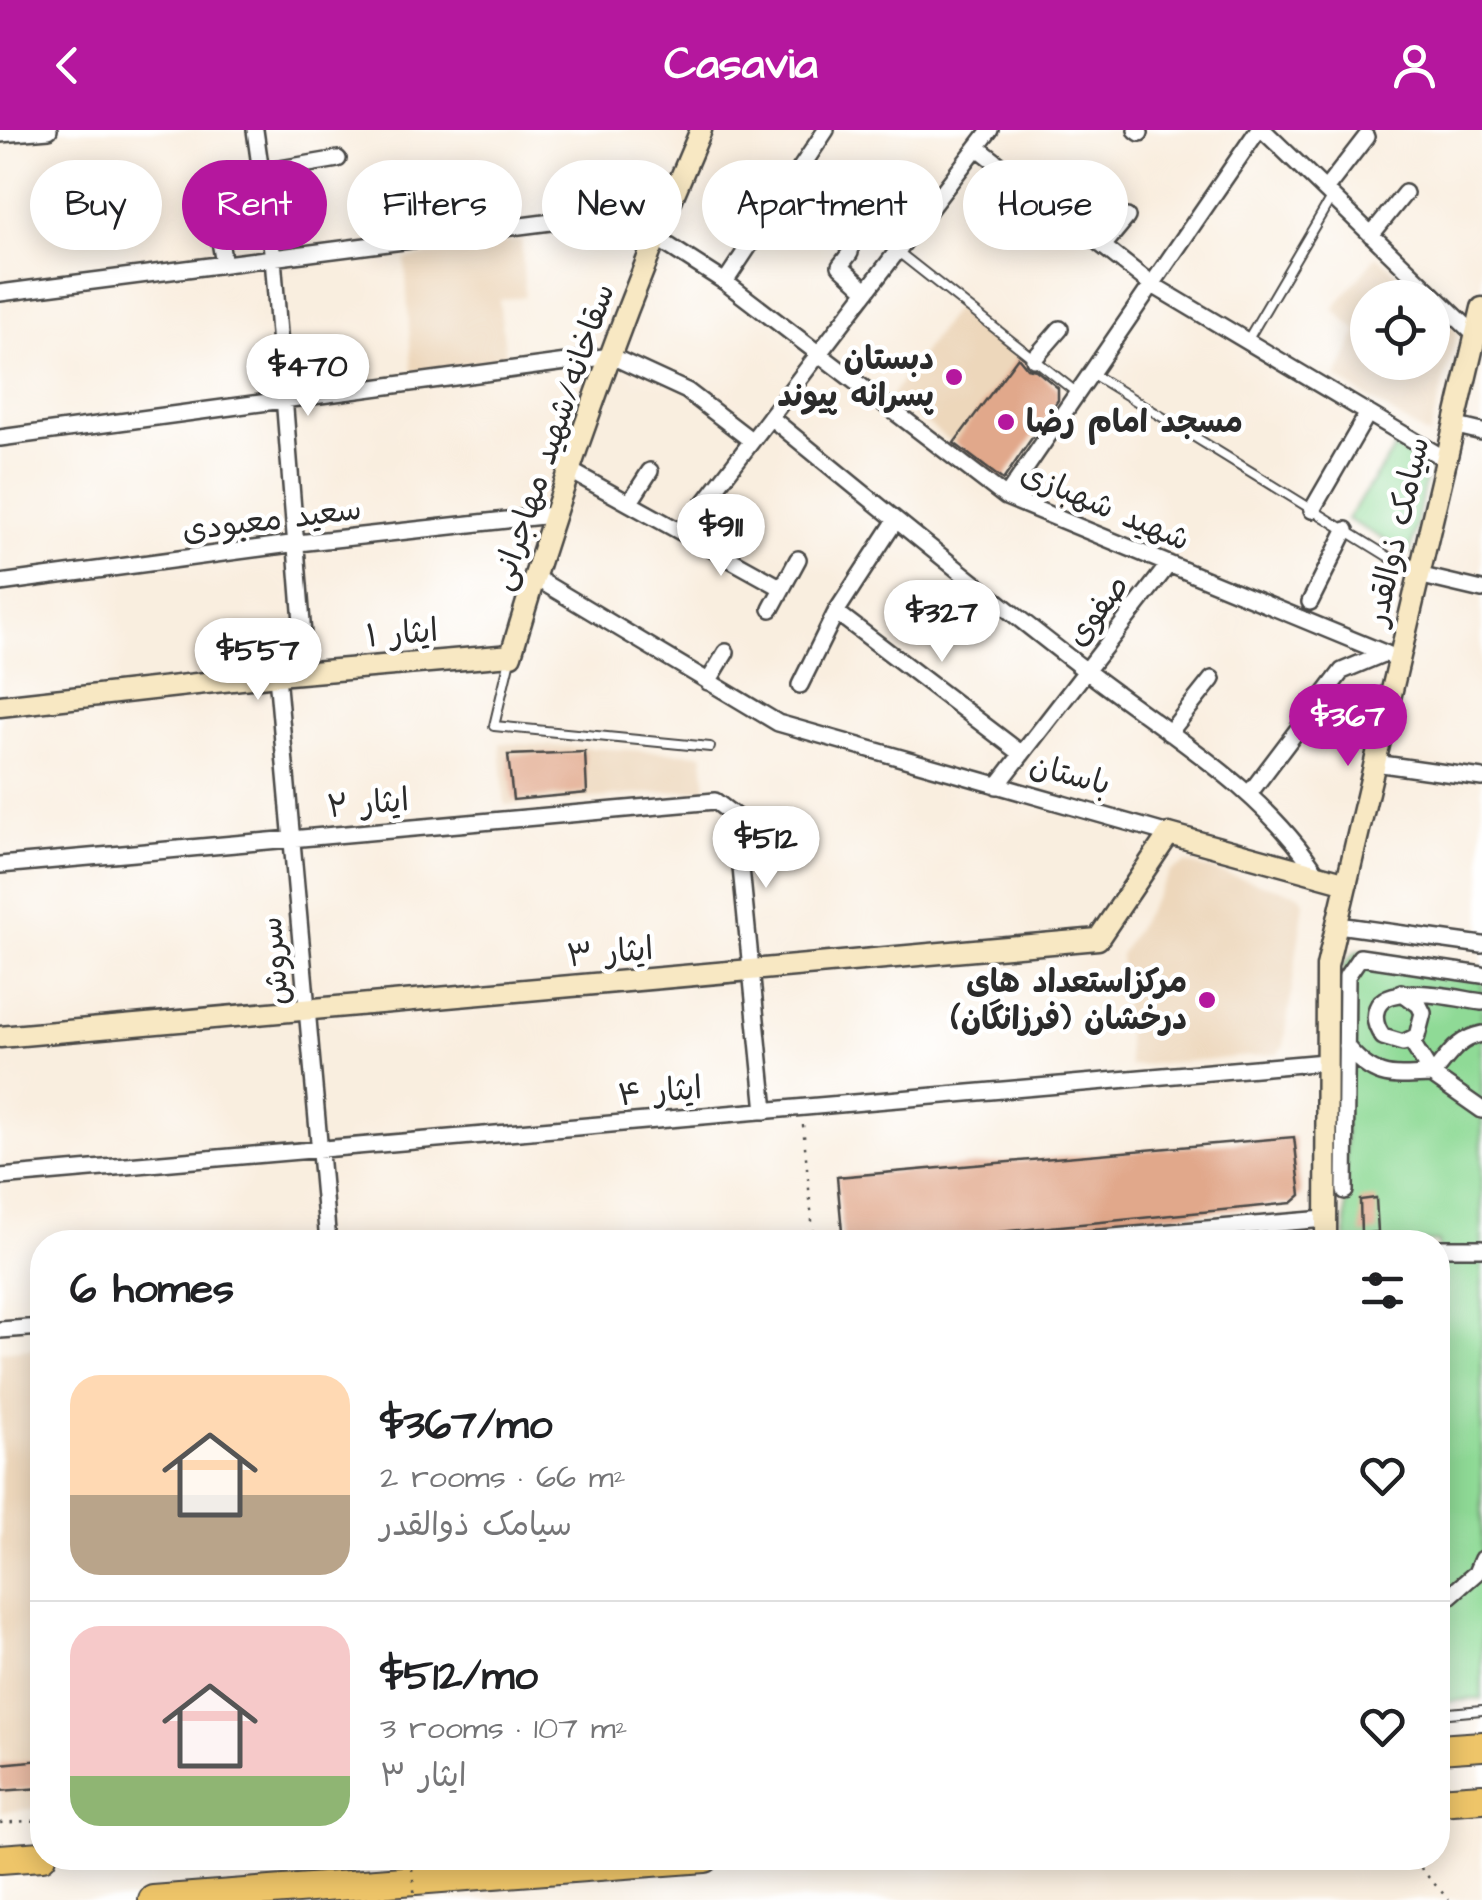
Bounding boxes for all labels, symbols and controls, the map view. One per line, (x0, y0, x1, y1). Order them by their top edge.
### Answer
text: Casavia (664, 34, 818, 96)
icon: back (40, 38, 95, 93)
icon: person (1387, 38, 1442, 93)
chip: Buy (30, 160, 162, 250)
chip: Rent (182, 160, 327, 250)
chip: Filters (347, 160, 522, 250)
chip: New (542, 160, 682, 250)
chip: Apartment (702, 160, 943, 250)
chip: House (963, 160, 1128, 250)
street label: سقاخانه/شهید مهاجرانی (479, 278, 627, 596)
map controls (1350, 280, 1450, 380)
button: locate (1350, 280, 1450, 380)
pin: $470 (249, 334, 367, 419)
place label: دبستان پسرانه پیوند (777, 337, 935, 419)
text: $470 (268, 344, 348, 389)
marker: دبستان پسرانه پیوند (943, 366, 965, 388)
place label: مسجد امام رضا (1026, 400, 1243, 445)
marker: مسجد امام رضا (995, 411, 1017, 433)
street label: سیامک ذوالقدر (1354, 432, 1442, 633)
street label: شهید شهبازی (1013, 451, 1197, 563)
street label: سعید معبودی (180, 487, 364, 553)
pin: $911 (662, 494, 780, 579)
text: $911 (699, 504, 743, 549)
street label: صفوی (1056, 566, 1140, 656)
pin: $327 (883, 580, 1001, 665)
text: $327 (906, 590, 978, 635)
street label: ایثار ۱ (364, 608, 440, 660)
pin: $557 (199, 618, 317, 703)
text: $557 (217, 628, 299, 673)
pin: $367 (1289, 684, 1407, 769)
text: $367 (1311, 694, 1385, 739)
street label: باستان (1025, 743, 1115, 807)
street label: ایثار ۲ (325, 778, 411, 830)
pin: $512 (707, 806, 825, 891)
text: $512 (735, 816, 797, 861)
street label: سروش (249, 915, 301, 1007)
street label: ایثار ۳ (565, 927, 655, 979)
place label: مرکزاستعداد های درخشان (فرزانگان) (950, 960, 1187, 1042)
marker: مرکزاستعداد های درخشان (فرزانگان) (1196, 989, 1218, 1011)
street label: ایثار ۴ (616, 1066, 704, 1118)
text: 6 homes (70, 1261, 234, 1319)
icon: filters (1355, 1263, 1410, 1318)
text: $367/mo (380, 1397, 552, 1455)
icon: home (150, 1415, 270, 1535)
icon: heart (1355, 1448, 1410, 1503)
text: 2 rooms · 66 m² (380, 1455, 626, 1500)
text: سیامک ذوالقدر (380, 1503, 572, 1548)
text: $512/mo (380, 1648, 538, 1706)
icon: home (150, 1666, 270, 1786)
icon: heart (1355, 1699, 1410, 1754)
text: 3 rooms · 107 m² (380, 1706, 628, 1751)
text: ایثار ۳ (380, 1754, 467, 1799)

